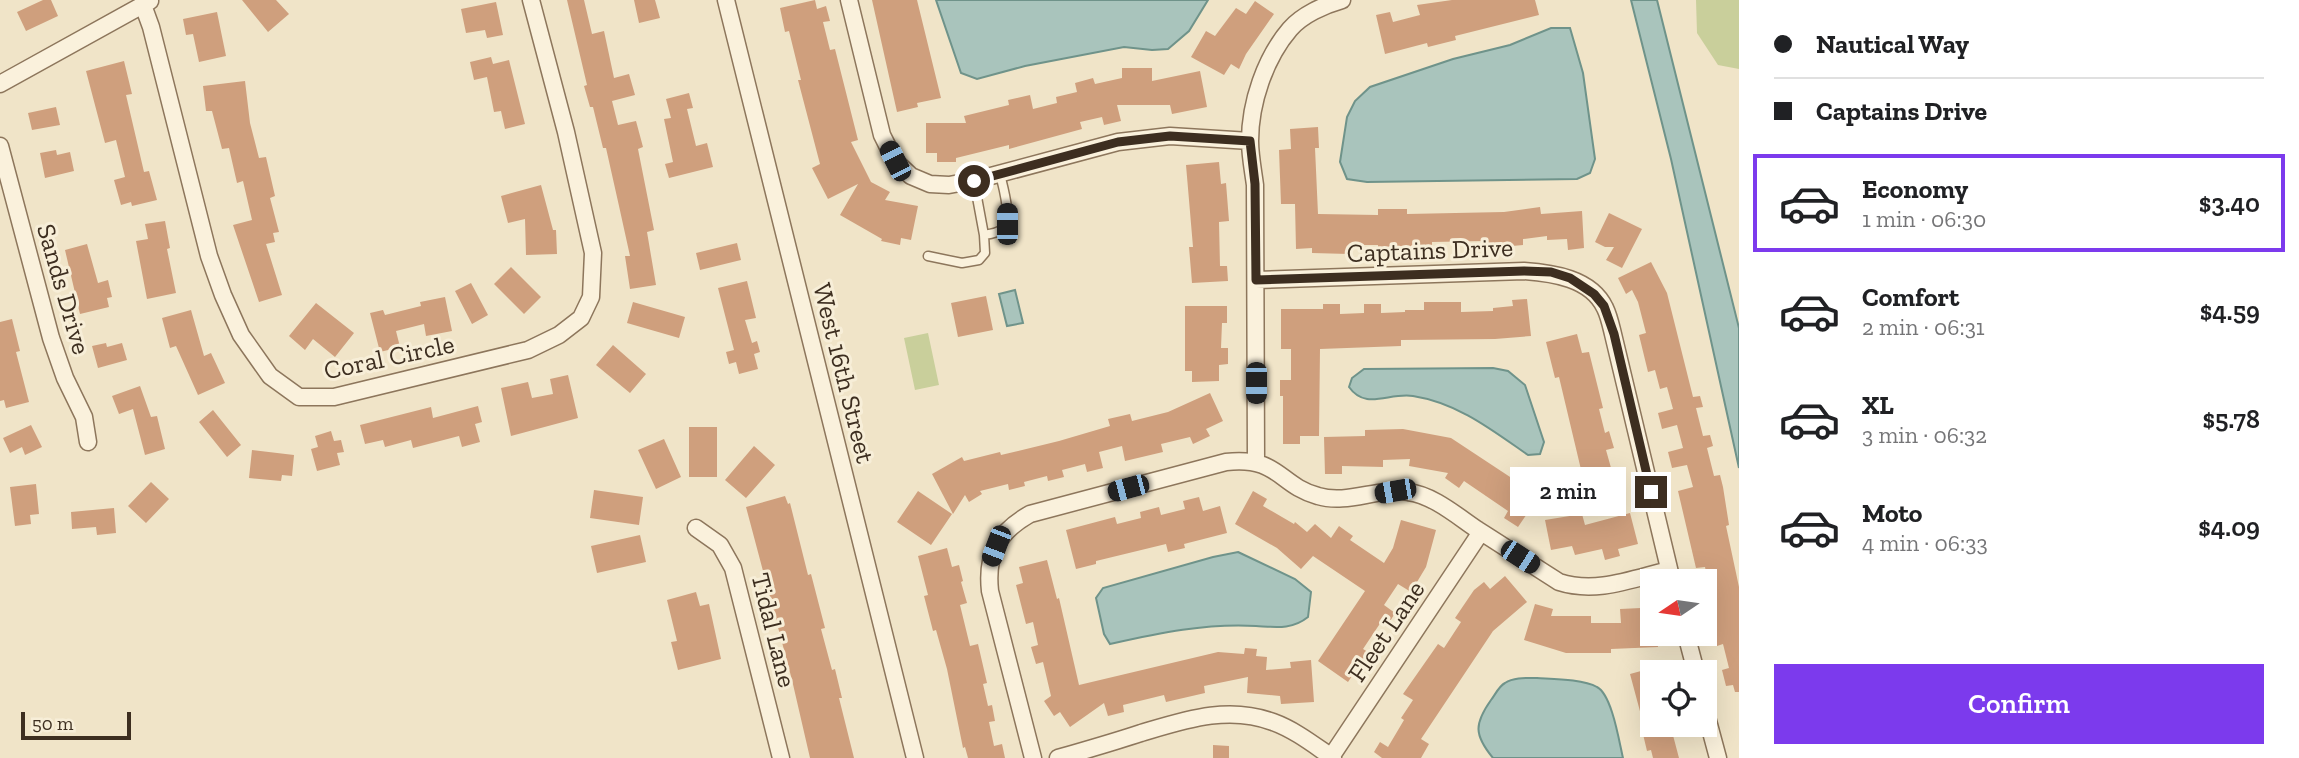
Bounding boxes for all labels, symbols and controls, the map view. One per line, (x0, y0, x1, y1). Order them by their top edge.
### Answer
text: Nautical Way (1816, 28, 1969, 60)
text: Captains Drive (1816, 95, 1987, 127)
car (877, 138, 914, 184)
route start (958, 165, 990, 197)
icon: car (1778, 172, 1841, 235)
text: Economy (1862, 173, 1968, 205)
text: $3.40 (2199, 187, 2260, 219)
car (997, 203, 1018, 245)
text: 1 min · 06:30 (1862, 205, 1986, 233)
street label: Sands Drive (30, 220, 98, 358)
street label: Captains Drive (1346, 231, 1514, 269)
street label: West 16th Street (806, 280, 882, 467)
icon: car (1778, 280, 1841, 343)
text: Comfort (1862, 281, 1959, 313)
text: $4.59 (2200, 295, 2260, 327)
text: 2 min · 06:31 (1862, 313, 1985, 341)
street label: Coral Circle (321, 328, 457, 386)
car (1246, 362, 1267, 404)
icon: car (1778, 388, 1841, 451)
text: XL (1862, 389, 1894, 421)
text: $5.78 (2202, 403, 2260, 435)
text: 3 min · 06:32 (1862, 421, 1987, 449)
callout: 2 min (1511, 468, 1626, 516)
car (1105, 472, 1152, 504)
route end (1635, 476, 1667, 508)
car (1373, 477, 1418, 505)
text: 2 min (1539, 477, 1597, 505)
icon: car (1778, 496, 1841, 559)
text: Moto (1862, 497, 1922, 529)
text: $4.09 (2198, 511, 2260, 543)
car (979, 523, 1014, 569)
text: 4 min · 06:33 (1862, 529, 1988, 557)
car (1497, 537, 1544, 577)
street label: Tidal Lane (744, 569, 804, 691)
north arrow (1640, 569, 1717, 646)
map controls (1640, 569, 1717, 737)
street label: Fleet Lane (1341, 574, 1431, 688)
button: locate (1640, 660, 1717, 737)
button: Confirm (1774, 664, 2264, 744)
scale bar (21, 709, 131, 741)
text: 50 m (32, 712, 73, 735)

